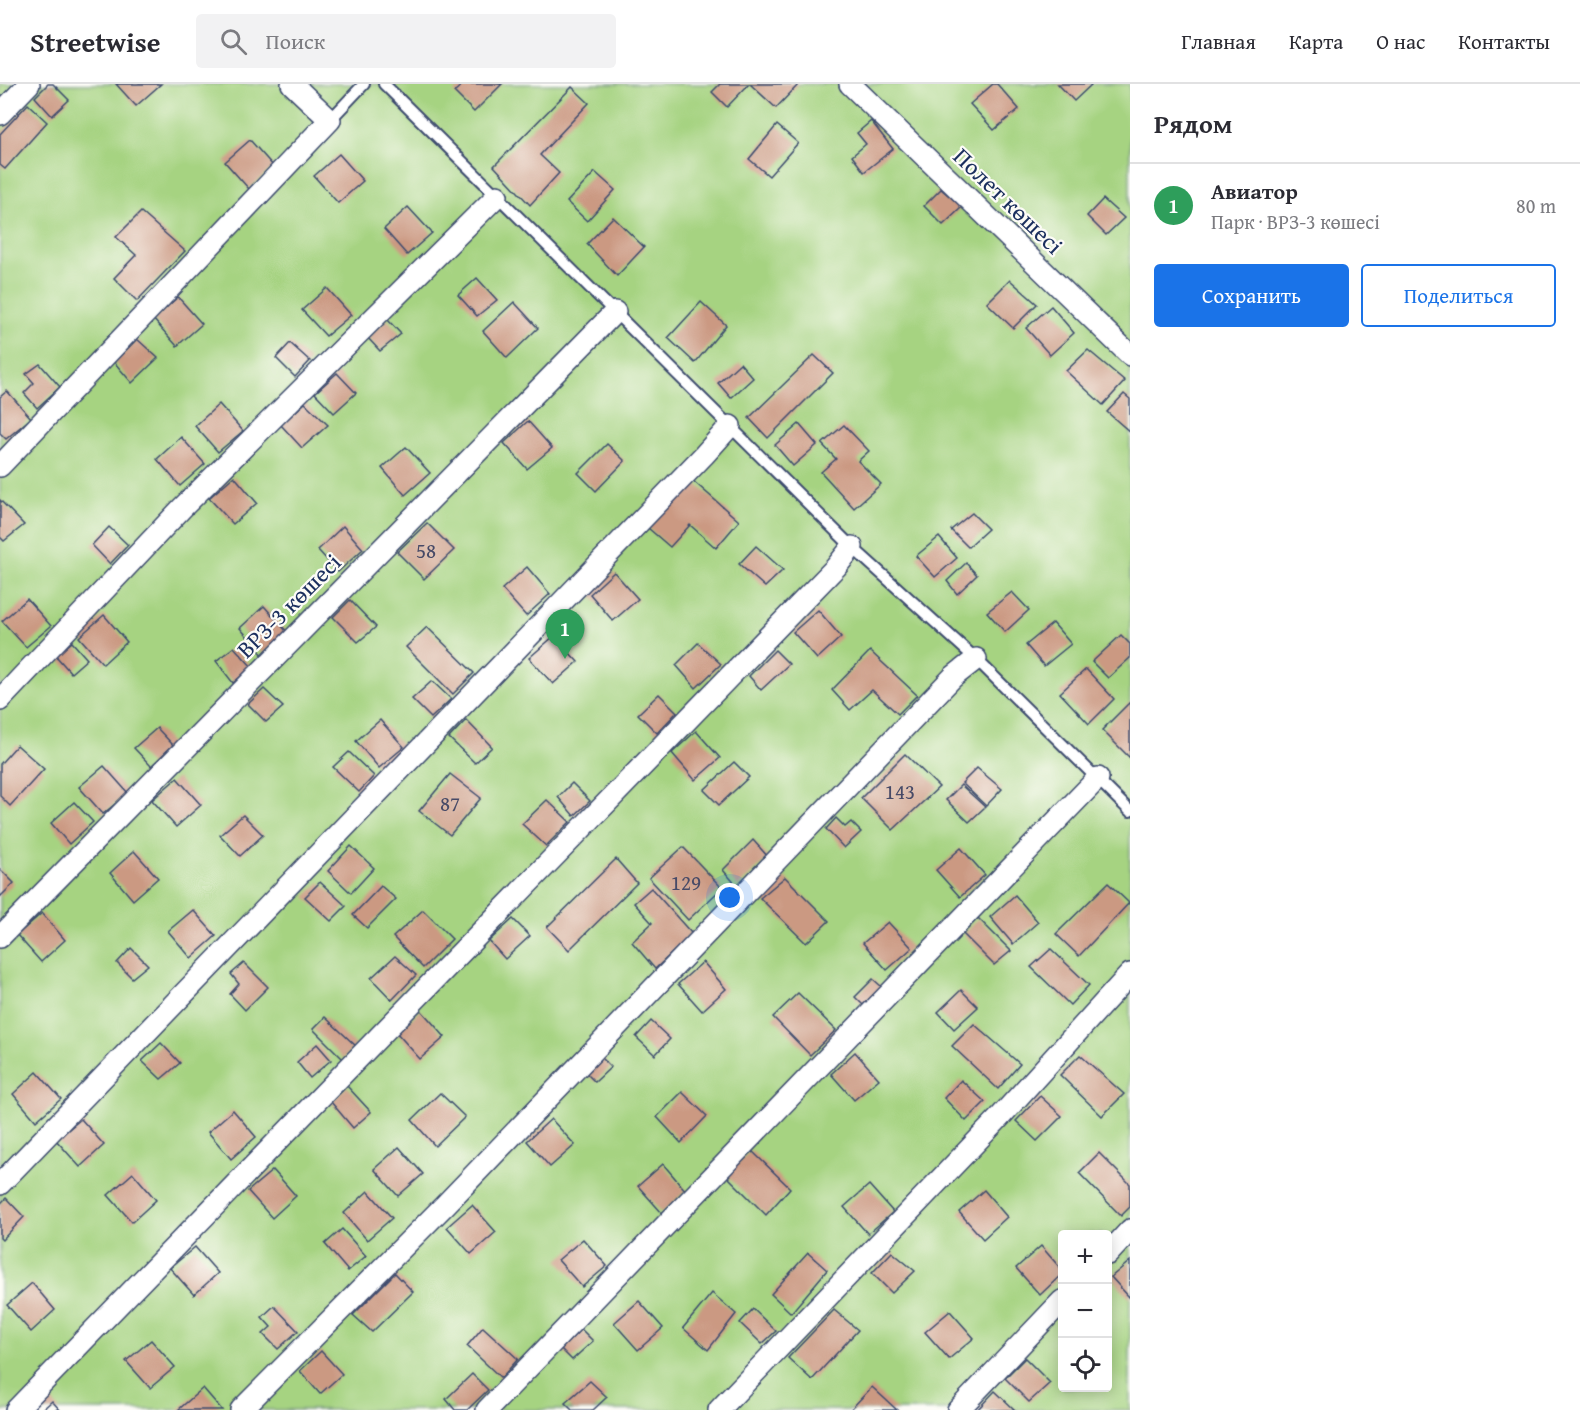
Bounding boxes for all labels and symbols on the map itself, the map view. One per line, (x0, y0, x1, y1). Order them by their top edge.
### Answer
street label: Полет көшесі (946, 139, 1071, 262)
house number: 58 (416, 535, 436, 566)
street label: ВРЗ-3 көшесі (228, 545, 349, 666)
pin: 1 (546, 610, 584, 659)
house number: 143 (885, 776, 915, 807)
house number: 87 (440, 788, 460, 819)
house number: 129 (671, 867, 701, 898)
your location (715, 883, 744, 912)

